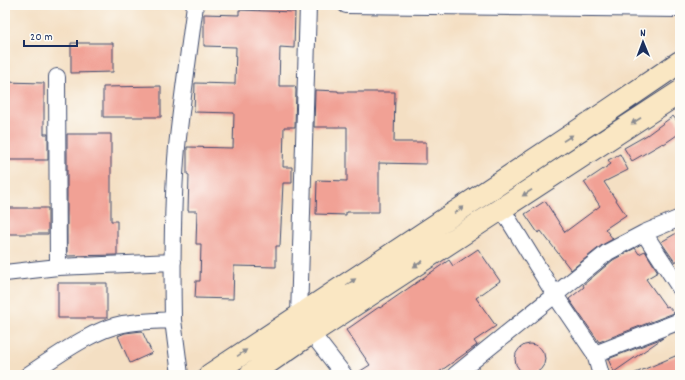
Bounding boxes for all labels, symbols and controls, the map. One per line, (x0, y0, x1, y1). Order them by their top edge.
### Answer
scale bar (24, 22, 77, 48)
north arrow (623, 22, 663, 62)
text: N (640, 26, 646, 42)
text: 20 m (30, 29, 53, 46)
one-way arrow (630, 118, 642, 125)
one-way arrow (563, 134, 573, 142)
one-way arrow (521, 189, 533, 196)
one-way arrow (454, 206, 465, 214)
one-way arrow (412, 260, 424, 267)
one-way arrow (346, 278, 356, 286)
one-way arrow (237, 349, 248, 357)

